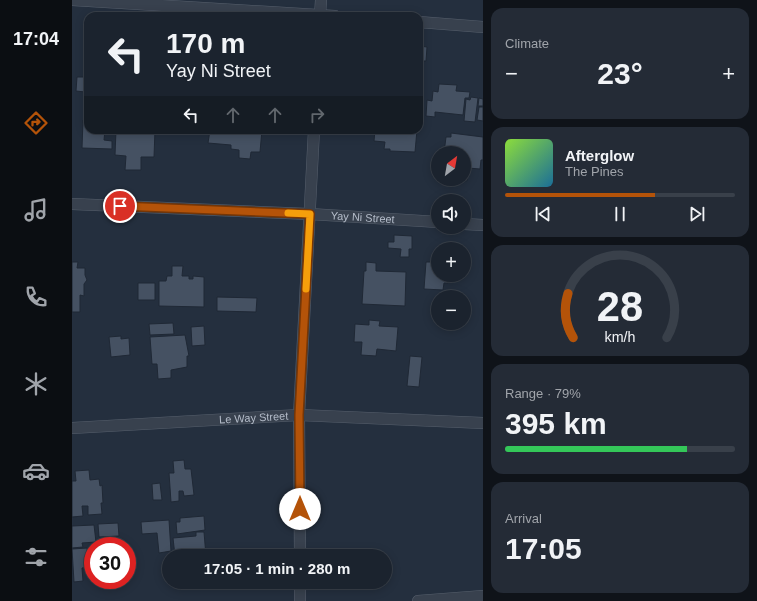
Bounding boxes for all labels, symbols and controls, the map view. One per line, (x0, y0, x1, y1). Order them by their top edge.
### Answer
icon: left (100, 28, 152, 80)
text: 170 m (166, 28, 245, 59)
text: 17:04 (13, 29, 59, 49)
text: Climate (505, 36, 549, 51)
text: 23° (597, 57, 643, 90)
text: Yay Ni Street (166, 61, 271, 81)
text: − (505, 61, 518, 86)
text: + (722, 61, 735, 86)
icon: left (180, 104, 202, 126)
icon: ahead (222, 104, 244, 126)
icon: ahead (264, 104, 286, 126)
icon: right (306, 104, 328, 126)
icon: directions (22, 109, 50, 137)
north arrow (431, 146, 471, 186)
map controls (431, 146, 471, 330)
text: Afterglow (565, 147, 634, 164)
text: The Pines (565, 164, 624, 179)
pin (103, 189, 137, 223)
button: sound (431, 194, 471, 234)
icon: arrive (109, 195, 131, 217)
icon: music (22, 196, 50, 224)
icon: previous (532, 203, 554, 225)
icon: pause (609, 203, 631, 225)
icon: next (686, 203, 708, 225)
street label: Yay Ni Street (330, 209, 395, 225)
button: + (431, 242, 471, 282)
icon: phone (22, 283, 50, 311)
text: 28 (597, 283, 643, 330)
button: − (431, 290, 471, 330)
text: km/h (605, 329, 636, 345)
icon: climate (22, 370, 50, 398)
text: Range · 79% (505, 386, 581, 401)
text: 395 km (505, 407, 607, 440)
street label: Le Way Street (219, 410, 289, 426)
icon: car (22, 457, 50, 485)
position arrow (279, 488, 321, 530)
text: Arrival (505, 511, 542, 526)
text: 17:05 (505, 532, 582, 565)
speed limit sign: 30 (84, 537, 136, 589)
icon: filters (22, 543, 50, 571)
text: 17:05 · 1 min · 280 m (204, 560, 350, 577)

